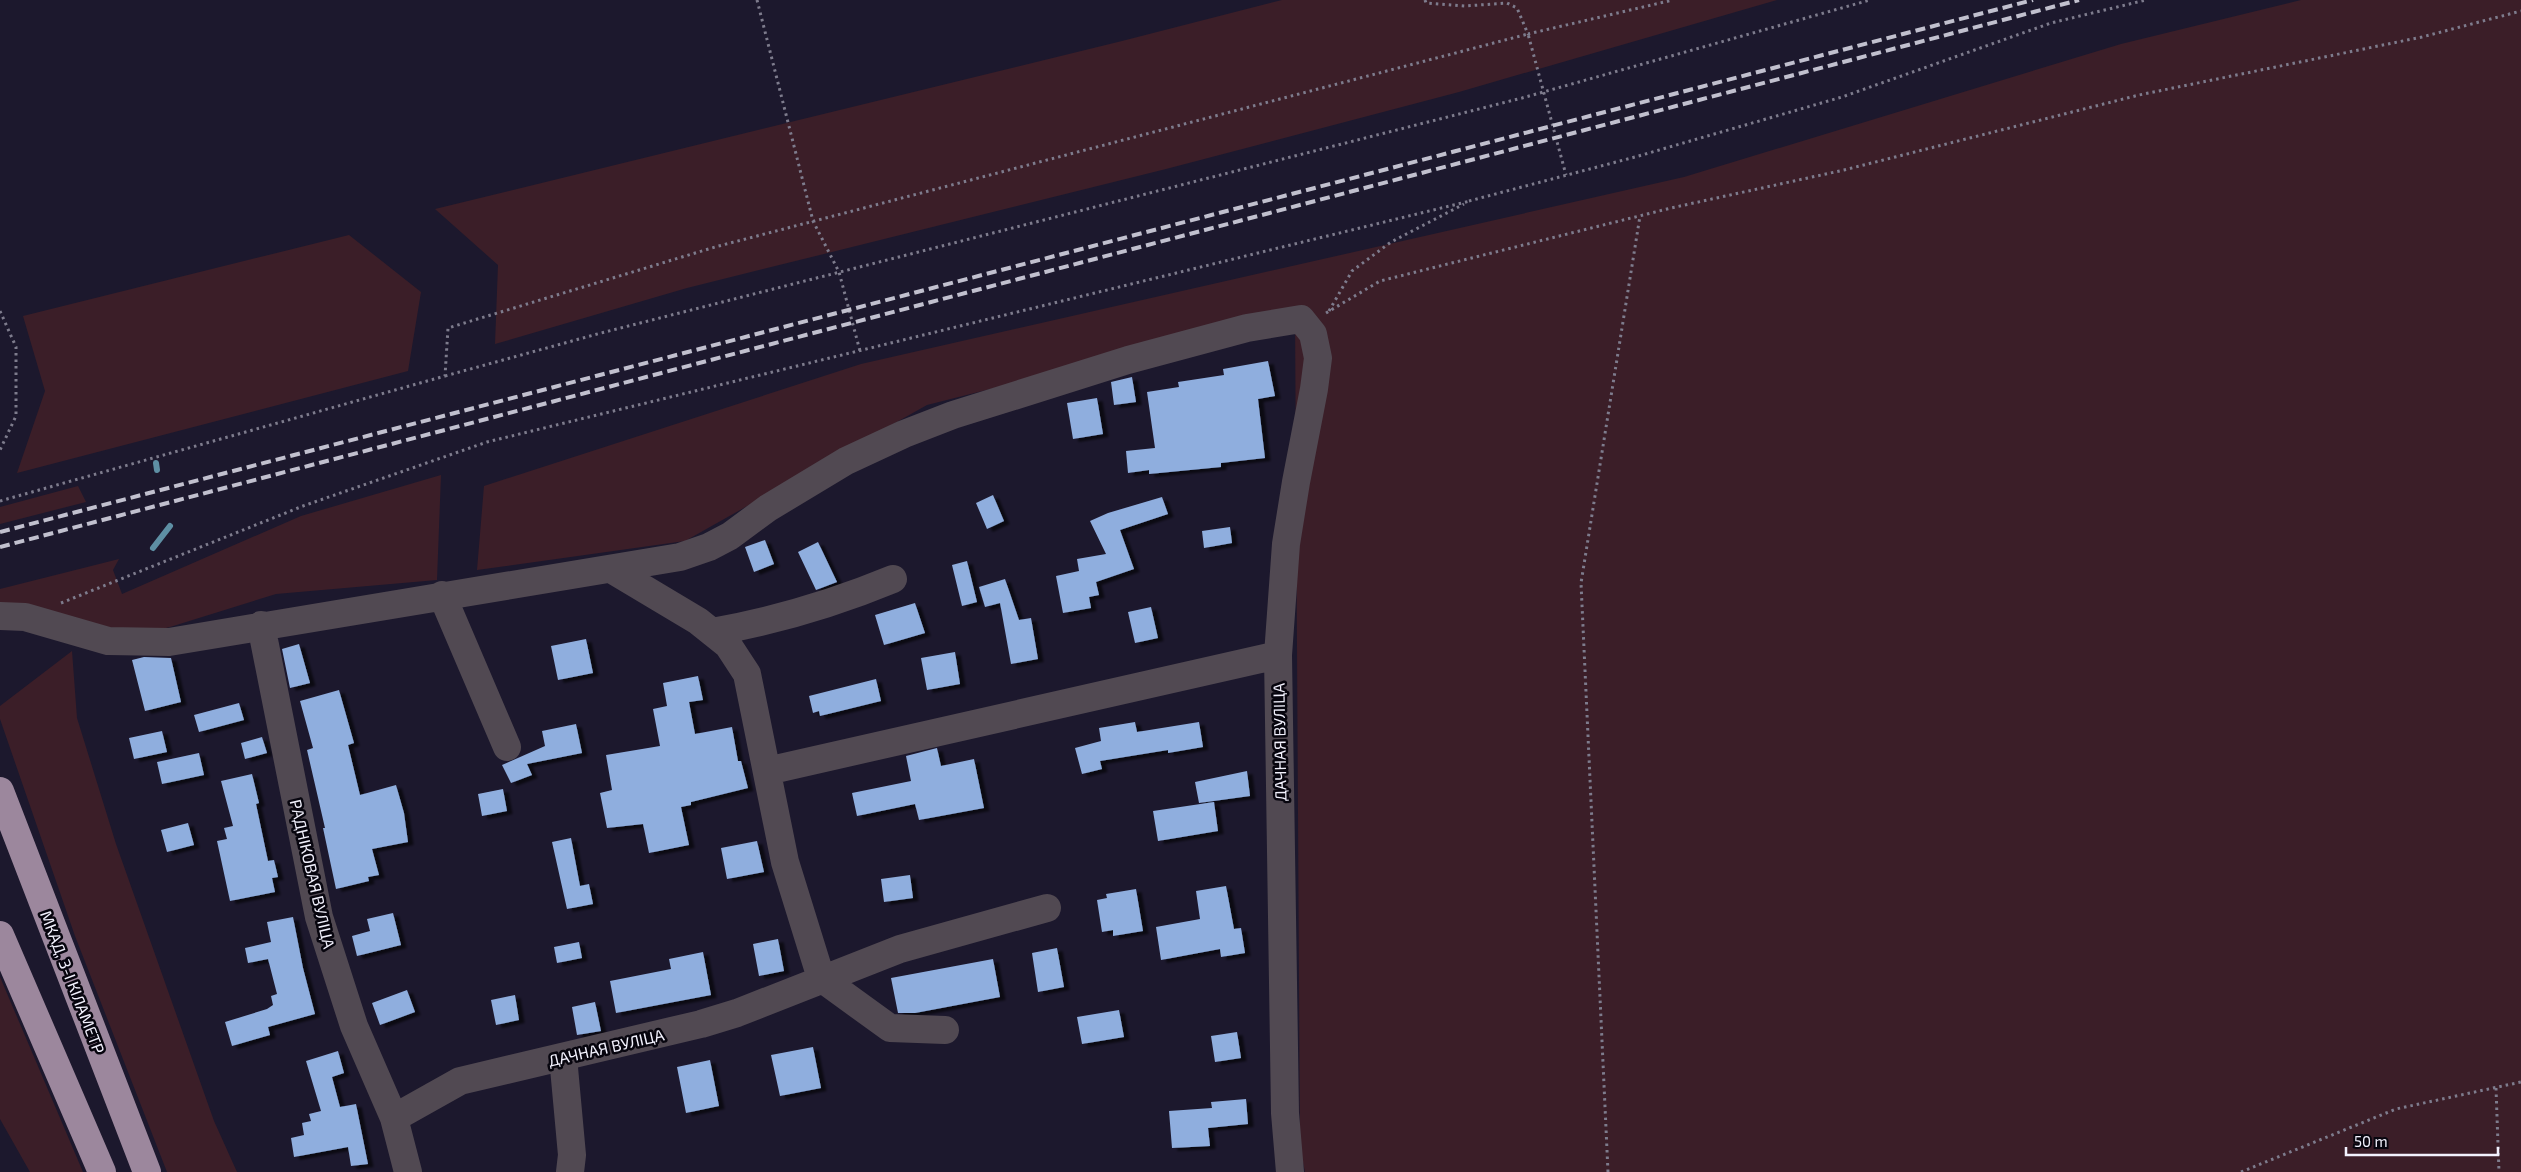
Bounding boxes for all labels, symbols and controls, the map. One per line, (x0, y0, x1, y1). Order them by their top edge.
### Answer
street label: ДАЧНАЯ ВУЛІЦА (1268, 683, 1290, 801)
street label: РАДНІКОВАЯ ВУЛІЦА (287, 798, 339, 951)
street label: МКАД, 3-І КІЛАМЕТР (37, 908, 109, 1056)
street label: ДАЧНАЯ ВУЛІЦА (546, 1024, 666, 1070)
scale bar (2346, 1124, 2498, 1156)
text: 50 m (2354, 1132, 2388, 1150)

